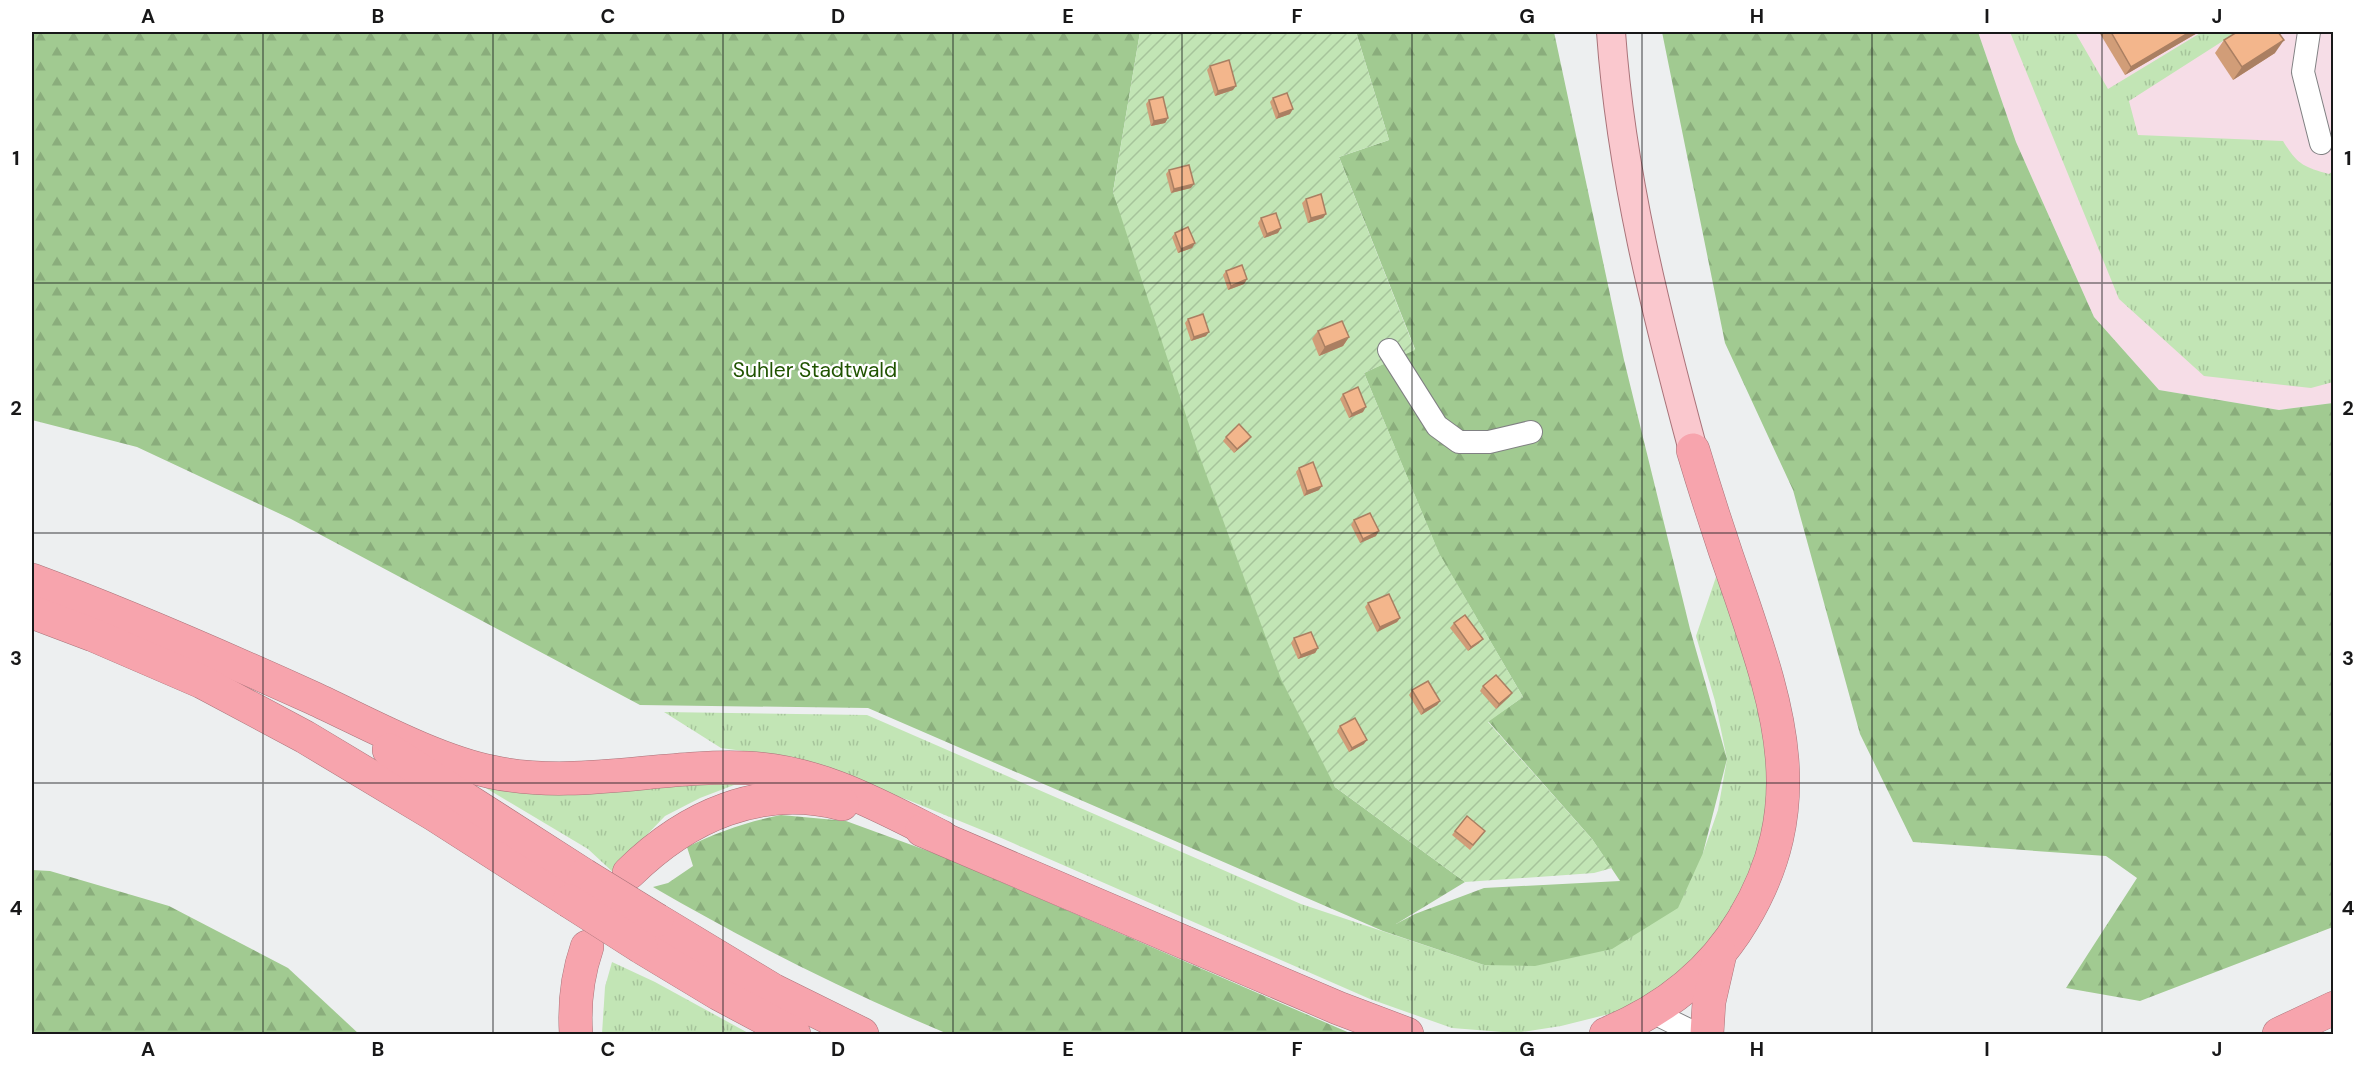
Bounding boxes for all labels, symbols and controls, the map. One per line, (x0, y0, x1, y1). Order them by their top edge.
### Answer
text: A (141, 3, 155, 29)
text: B (372, 3, 384, 29)
text: C (601, 3, 615, 29)
text: D (831, 3, 845, 29)
text: E (1062, 3, 1074, 29)
text: F (1291, 3, 1303, 29)
text: G (1519, 3, 1535, 29)
text: H (1750, 3, 1764, 29)
text: I (1984, 3, 1990, 29)
text: J (2212, 3, 2222, 29)
text: 1 (12, 145, 20, 171)
text: 1 (2344, 145, 2352, 171)
park label: Suhler Stadtwald (733, 356, 897, 384)
text: 2 (10, 395, 22, 421)
text: 2 (2342, 395, 2354, 421)
text: 3 (10, 645, 22, 671)
text: 3 (2342, 645, 2354, 671)
text: 4 (10, 895, 23, 921)
text: 4 (2342, 895, 2355, 921)
text: A (141, 1036, 155, 1062)
text: B (372, 1036, 384, 1062)
text: C (601, 1036, 615, 1062)
text: D (831, 1036, 845, 1062)
text: E (1062, 1036, 1074, 1062)
text: F (1291, 1036, 1303, 1062)
text: G (1519, 1036, 1535, 1062)
text: H (1750, 1036, 1764, 1062)
text: I (1984, 1036, 1990, 1062)
text: J (2212, 1036, 2222, 1062)

